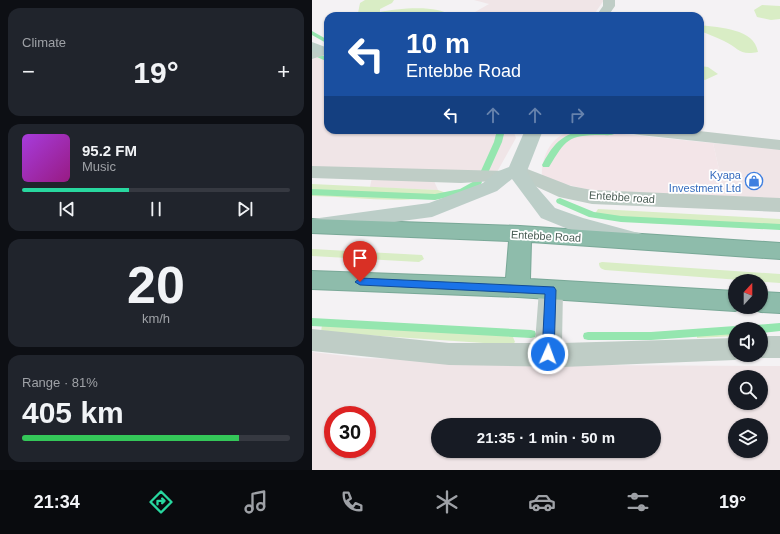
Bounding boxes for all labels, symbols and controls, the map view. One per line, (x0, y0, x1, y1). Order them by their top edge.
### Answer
icon: left (340, 28, 392, 80)
text: 10 m (406, 28, 470, 59)
text: Climate (22, 35, 66, 50)
text: 19° (133, 56, 179, 89)
text: − (22, 59, 35, 84)
text: + (277, 59, 290, 84)
text: Entebbe Road (406, 61, 521, 81)
icon: left (440, 104, 462, 126)
icon: ahead (482, 104, 504, 126)
icon: ahead (524, 104, 546, 126)
icon: right (566, 104, 588, 126)
text: 95.2 FM (82, 142, 137, 159)
text: Music (82, 159, 116, 174)
place label: Kyapa Investment Ltd (669, 169, 742, 194)
shop icon: Kyapa Investment Ltd (744, 171, 764, 191)
street label: Entebbe road (589, 189, 655, 205)
icon: previous (56, 198, 78, 220)
icon: pause (145, 198, 167, 220)
icon: next (234, 198, 256, 220)
street label: Entebbe Road (511, 228, 581, 244)
pin (343, 241, 377, 282)
icon: arrive (349, 247, 371, 269)
text: 20 (127, 256, 185, 314)
north arrow (728, 274, 768, 314)
map controls (728, 274, 768, 458)
text: km/h (142, 311, 170, 326)
button: sound (728, 322, 768, 362)
position arrow (527, 333, 569, 375)
button: search (728, 370, 768, 410)
text: Range · 81% (22, 375, 98, 390)
text: 405 km (22, 396, 124, 429)
speed limit sign: 30 (324, 406, 376, 458)
button: layers (728, 418, 768, 458)
text: 21:35 · 1 min · 50 m (477, 429, 615, 446)
icon: directions (147, 488, 175, 516)
icon: music (242, 488, 270, 516)
icon: phone (338, 488, 366, 516)
icon: climate (433, 488, 461, 516)
icon: car (528, 488, 556, 516)
icon: filters (624, 488, 652, 516)
text: 21:34 (34, 492, 80, 512)
text: 19° (719, 492, 746, 512)

